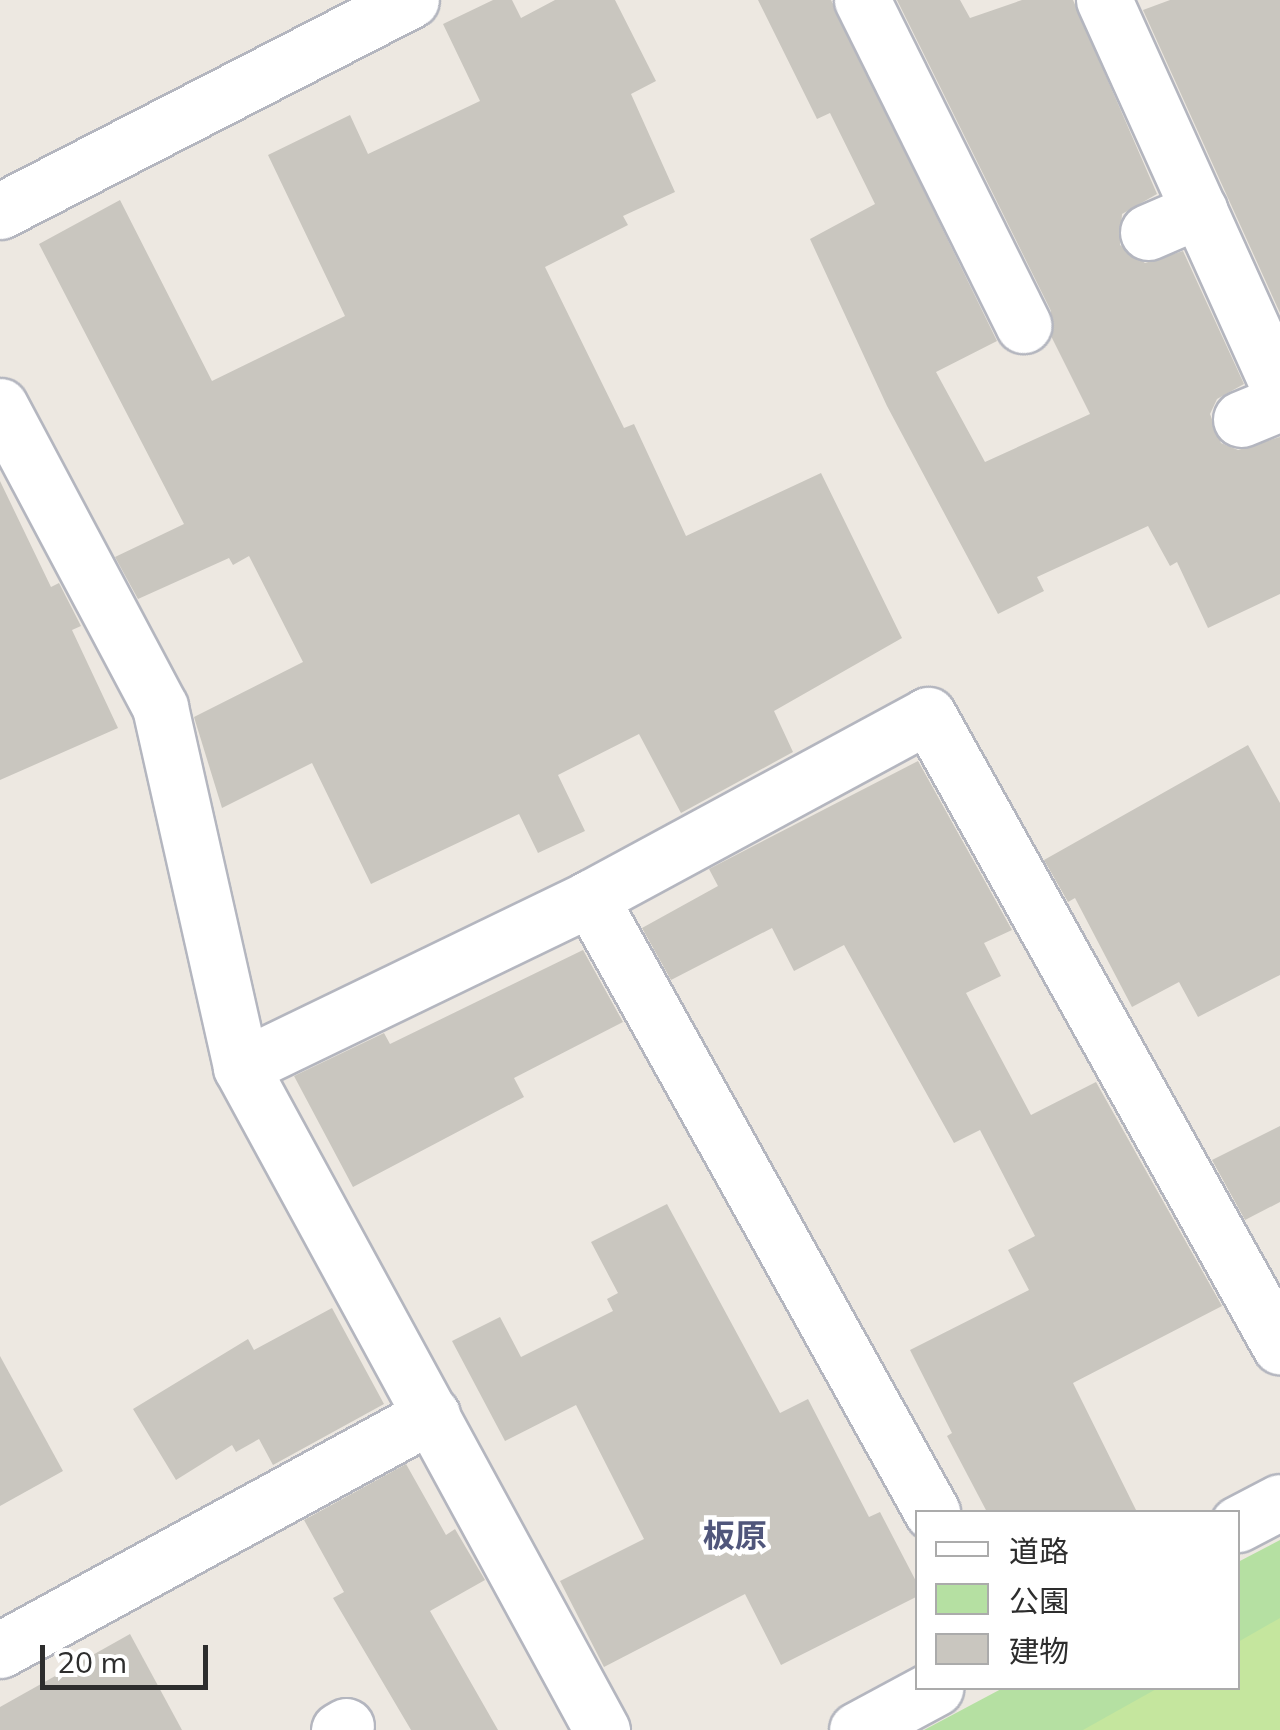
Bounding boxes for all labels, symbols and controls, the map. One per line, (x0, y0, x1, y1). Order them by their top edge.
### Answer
legend (915, 1510, 1240, 1690)
district label: 板原 (703, 1516, 767, 1554)
text: 道路 (1009, 1532, 1069, 1570)
text: 公園 (1009, 1582, 1069, 1620)
scale bar (45, 1625, 212, 1687)
text: 建物 (1009, 1632, 1069, 1670)
text: 20 m (57, 1643, 127, 1681)

